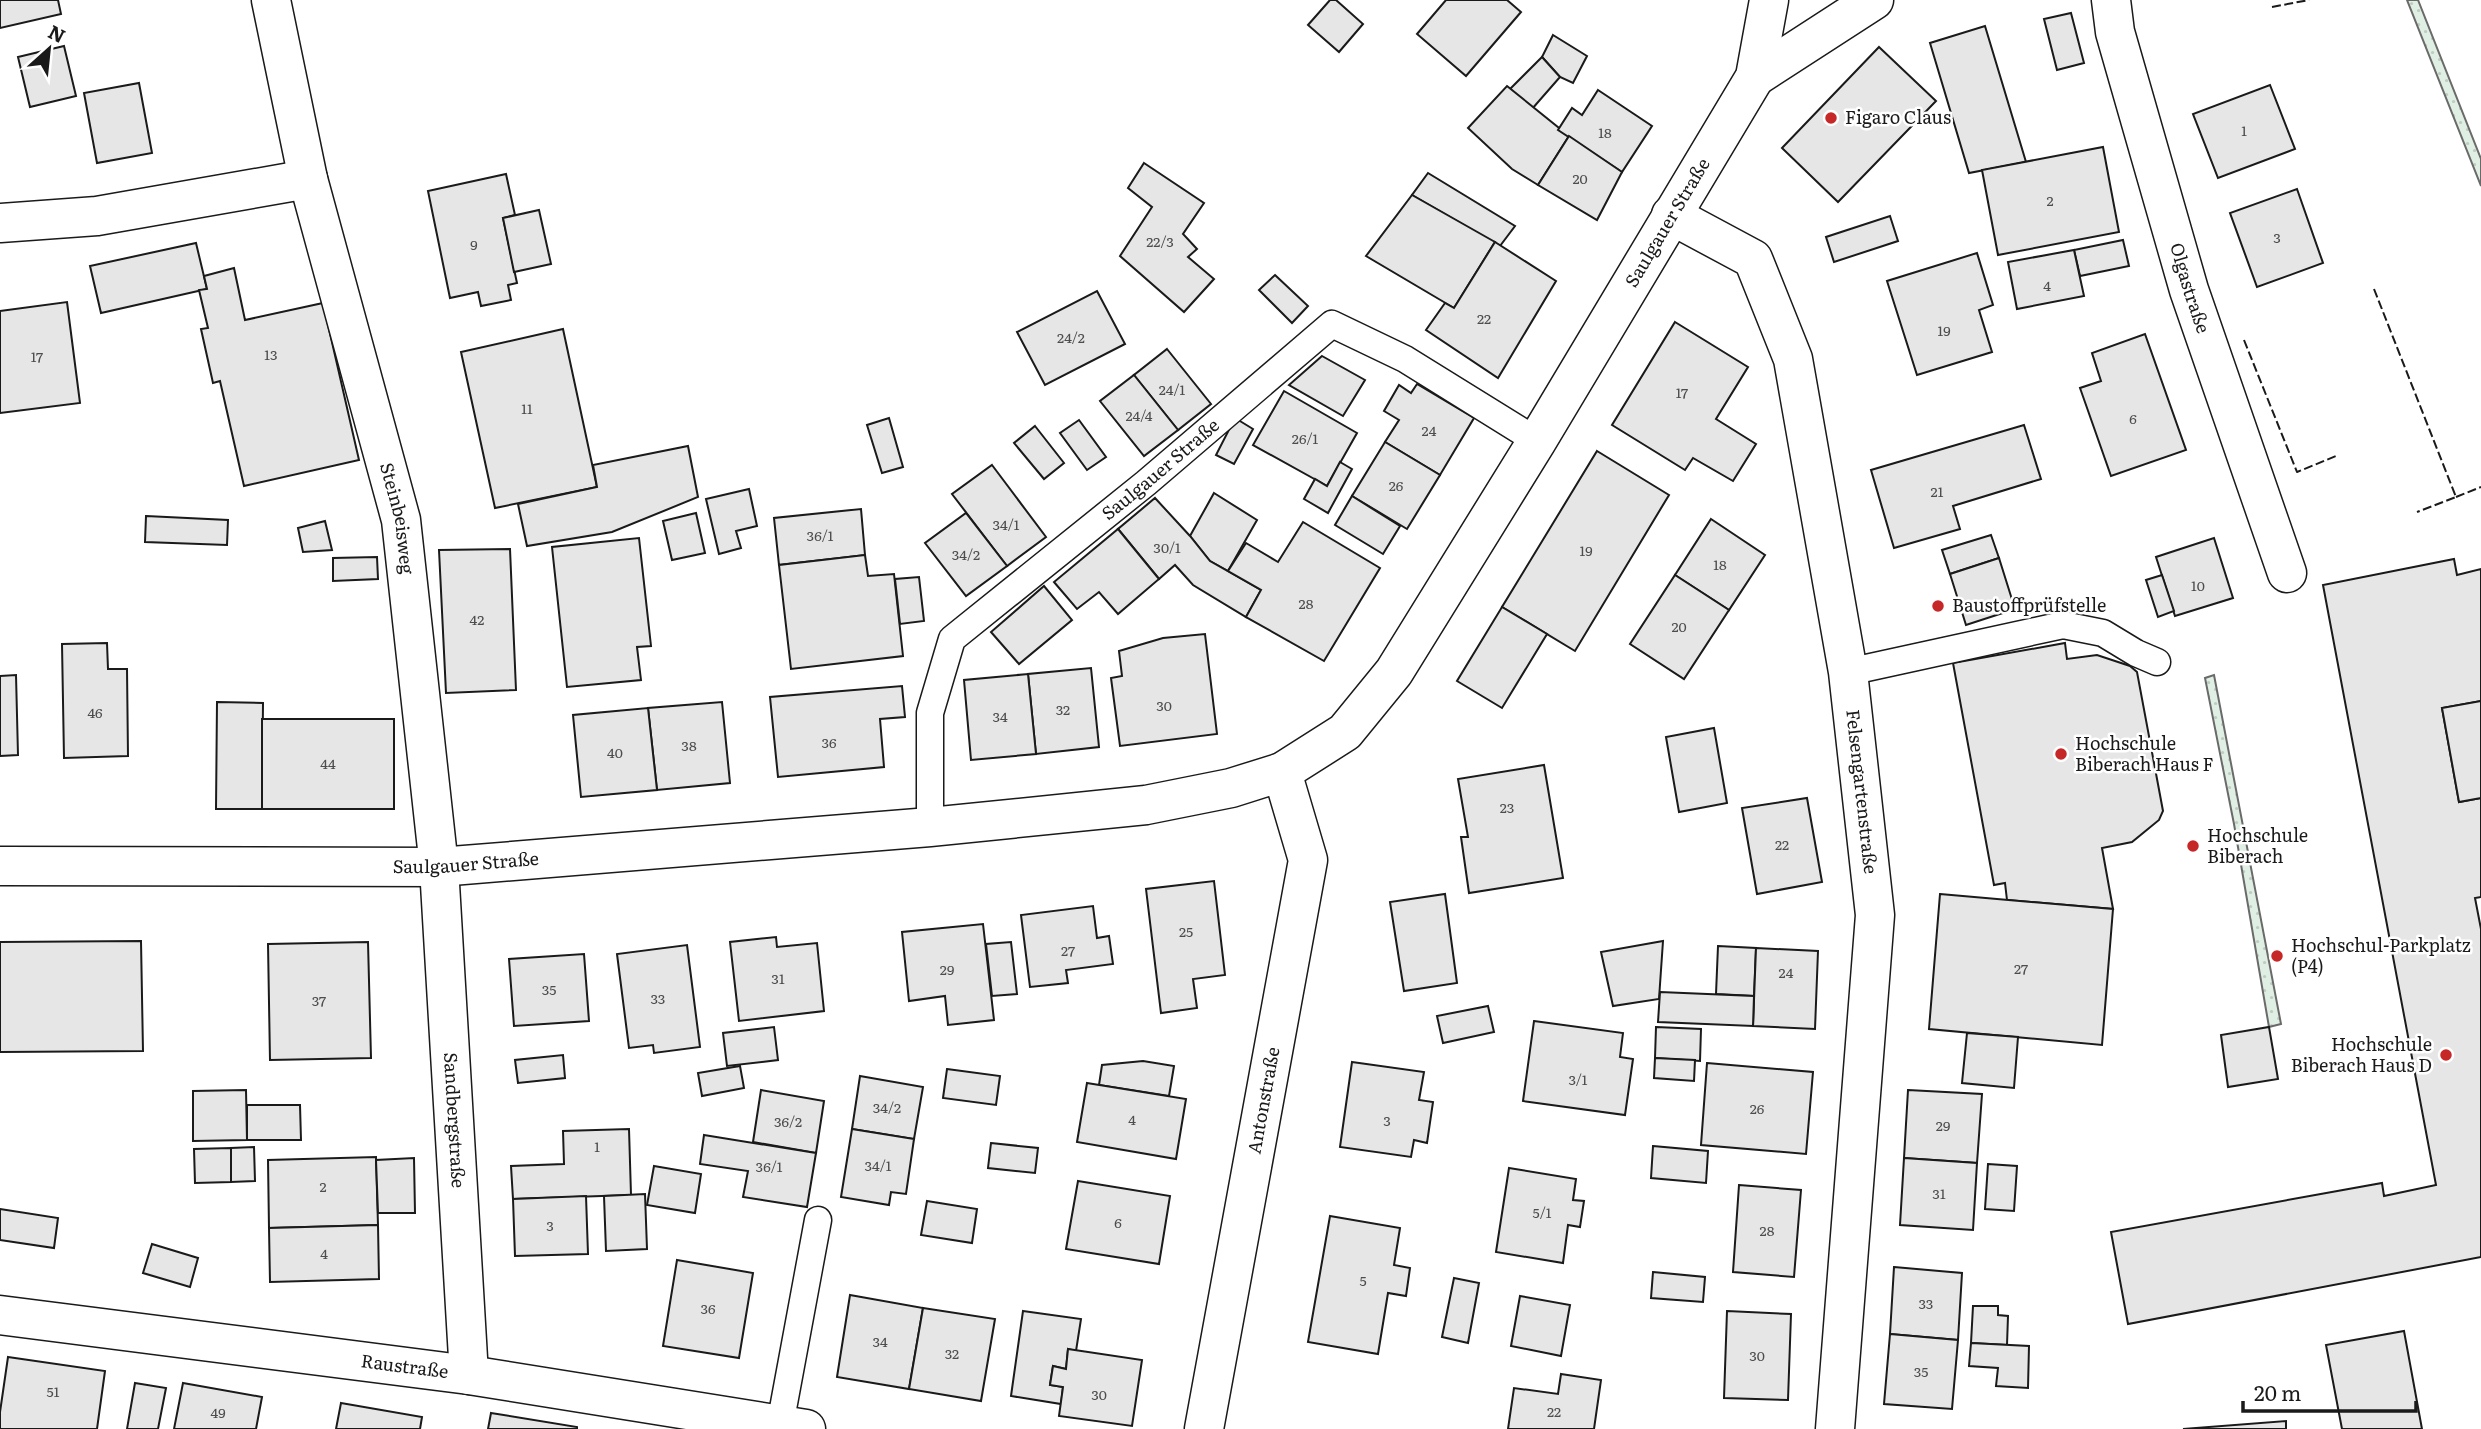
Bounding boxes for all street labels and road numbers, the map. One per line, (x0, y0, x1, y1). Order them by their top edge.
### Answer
street label: Saulgauer Straße (1617, 152, 1716, 292)
street label: Olgastraße (2164, 239, 2218, 337)
street label: Saulgauer Straße (1095, 411, 1225, 526)
street label: Steinbeisweg (374, 459, 422, 576)
street label: Felsengartenstraße (1840, 708, 1885, 875)
street label: Saulgauer Straße (393, 844, 540, 879)
street label: Antonstraße (1240, 1045, 1286, 1156)
street label: Sandbergstraße (438, 1052, 473, 1189)
street label: Raustraße (359, 1346, 450, 1384)

